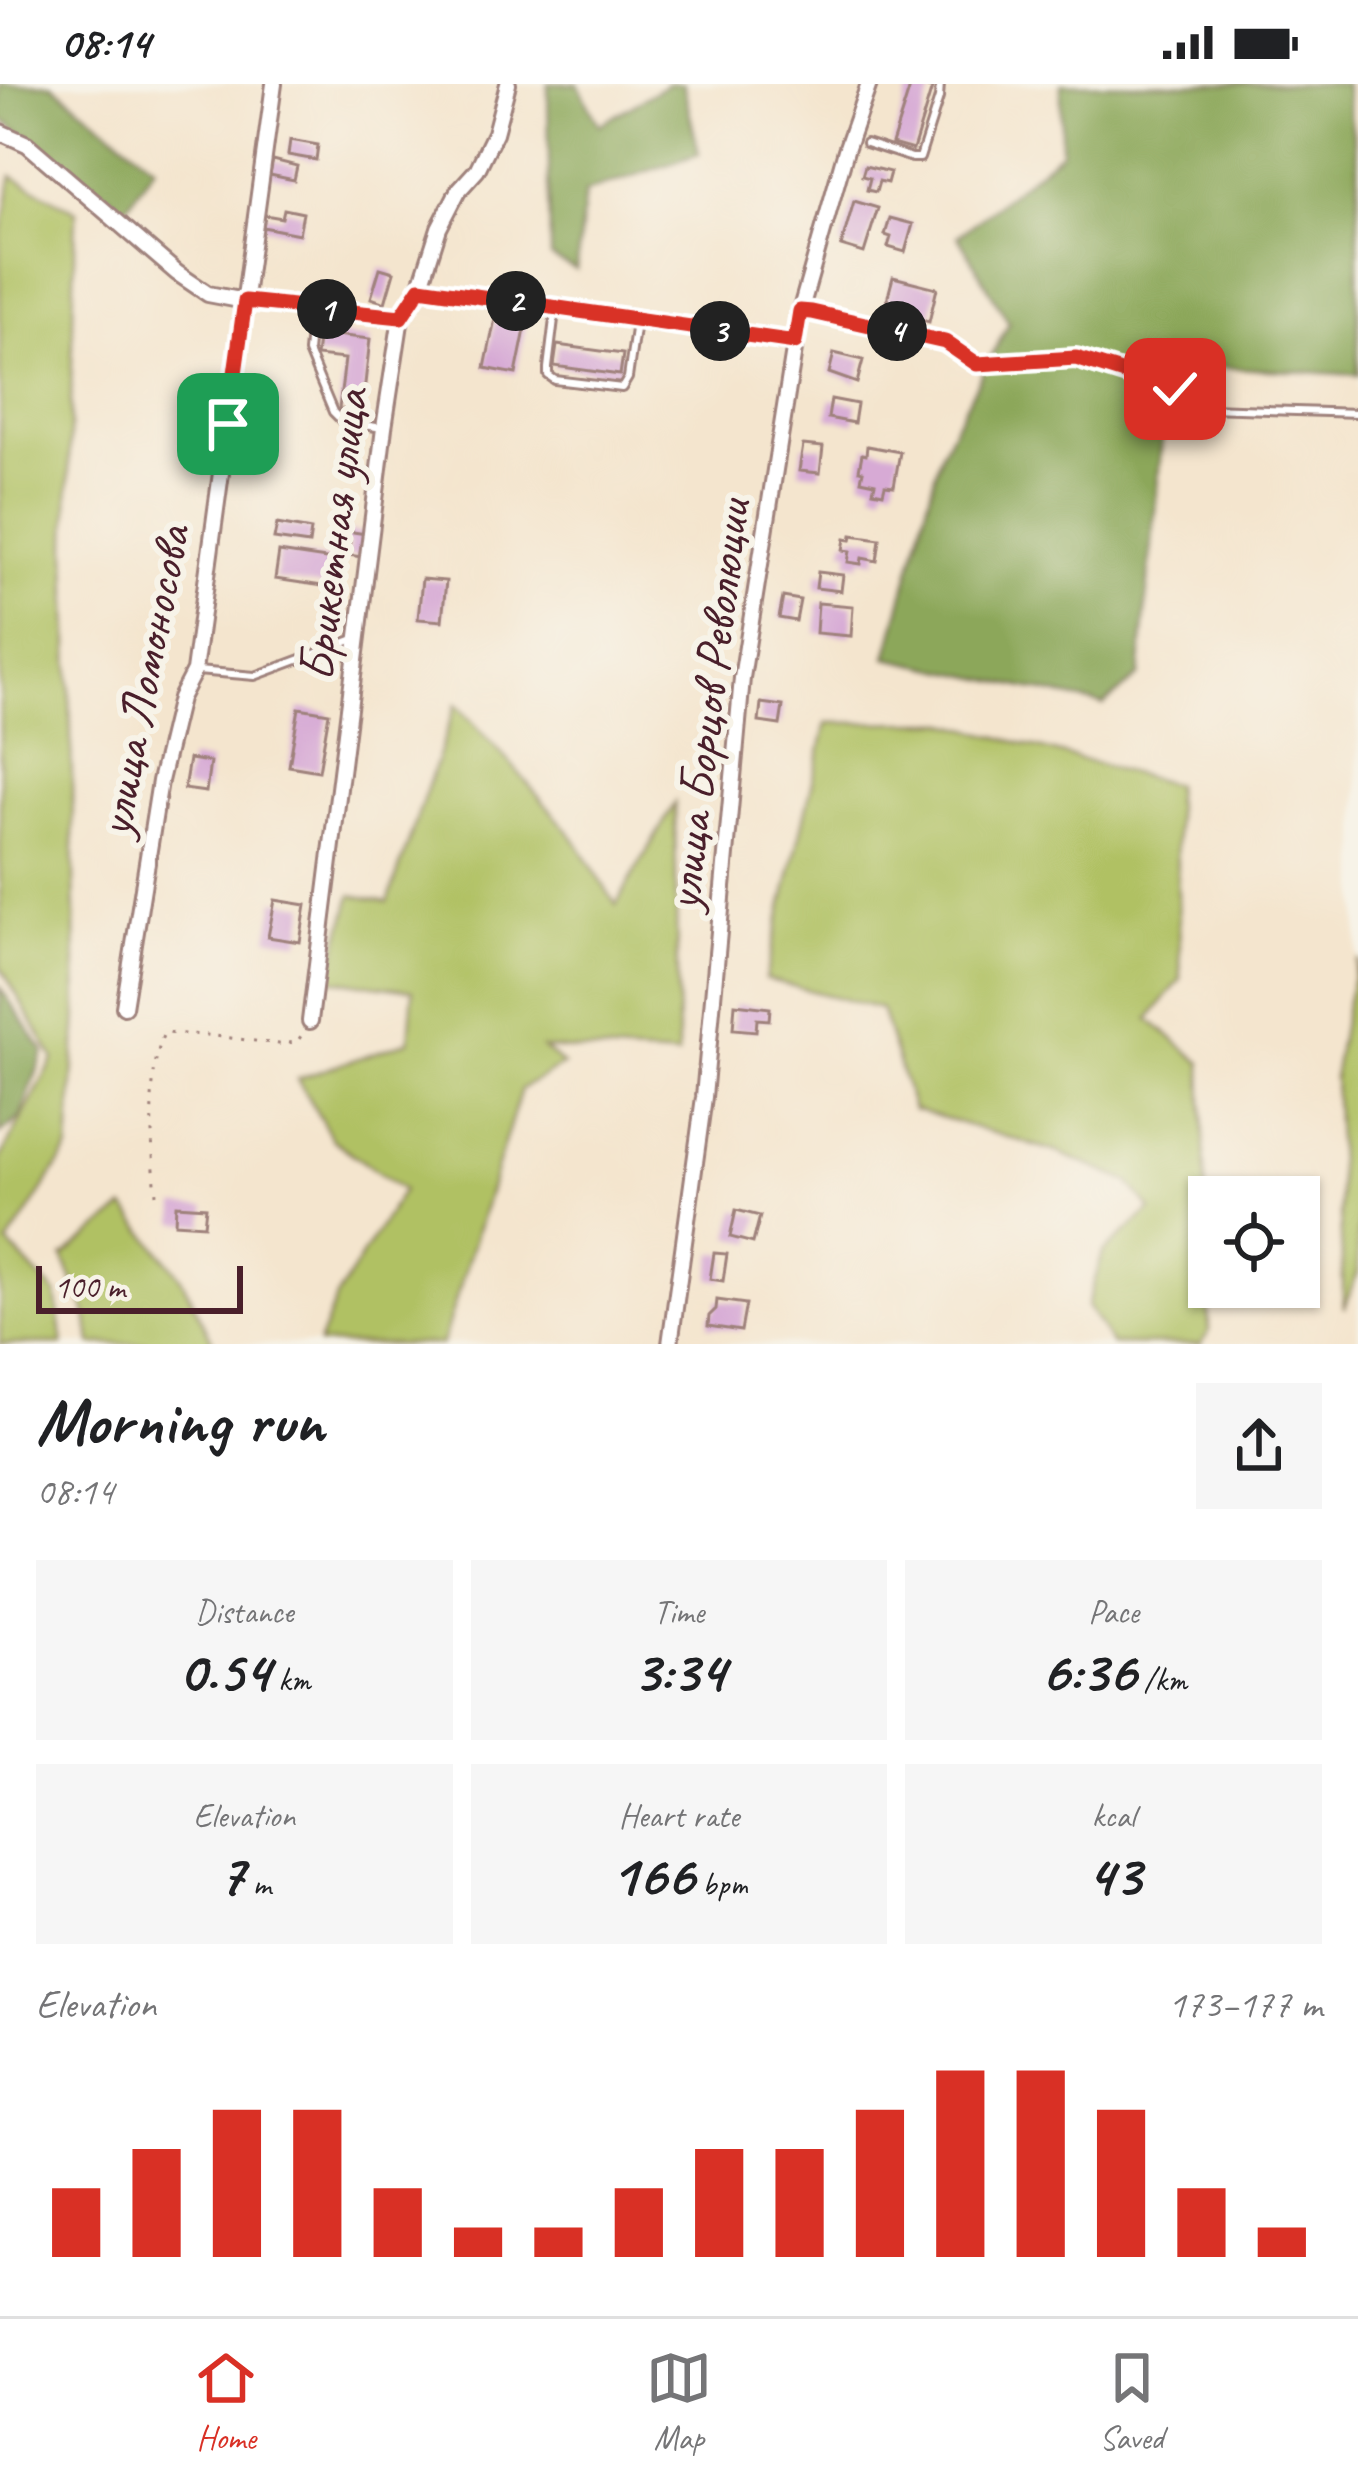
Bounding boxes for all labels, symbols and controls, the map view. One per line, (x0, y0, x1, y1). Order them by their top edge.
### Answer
text: 08:14 (60, 14, 150, 71)
pin: 2 (486, 271, 546, 331)
pin: 1 (297, 279, 357, 339)
text: 2 (509, 280, 523, 322)
text: 1 (320, 288, 334, 330)
pin: 3 (690, 301, 750, 361)
pin: 4 (867, 301, 927, 361)
text: 3 (713, 310, 727, 352)
text: 4 (890, 310, 904, 352)
pin (1124, 338, 1226, 440)
icon: check (1142, 356, 1208, 422)
pin (177, 373, 279, 475)
street label: Брикетная улица (283, 382, 383, 685)
icon: arrive (195, 391, 261, 457)
street label: улица Борцов Революции (650, 493, 764, 917)
street label: улица Ломоносова (81, 517, 205, 844)
map controls (1188, 1176, 1320, 1308)
button: locate (1188, 1176, 1320, 1308)
scale bar (36, 1260, 243, 1313)
text: 100 m (54, 1266, 125, 1308)
text: Morning run (36, 1380, 324, 1463)
button: share (1196, 1383, 1322, 1509)
text: 08:14 (36, 1467, 114, 1516)
text: Distance (195, 1591, 294, 1633)
text: Time (654, 1591, 704, 1633)
text: Pace (1088, 1591, 1139, 1633)
text: 0.54 (178, 1633, 270, 1709)
text: 3:34 (633, 1633, 725, 1709)
text: 6:36 (1040, 1633, 1136, 1709)
text: km (270, 1659, 310, 1701)
text: /km (1136, 1659, 1187, 1701)
text: Elevation (194, 1795, 295, 1837)
text: Heart rate (619, 1795, 739, 1837)
text: kcal (1092, 1795, 1135, 1837)
text: 7 (218, 1837, 244, 1913)
text: 166 (611, 1837, 694, 1913)
text: 43 (1087, 1837, 1141, 1913)
text: m (244, 1863, 271, 1905)
text: bpm (694, 1863, 747, 1905)
text: Elevation (36, 1980, 156, 2029)
text: 173–177 m (1168, 1980, 1322, 2029)
tab: Home (193, 2345, 259, 2459)
tab: Map (646, 2345, 712, 2459)
tab: Saved (1099, 2345, 1165, 2459)

